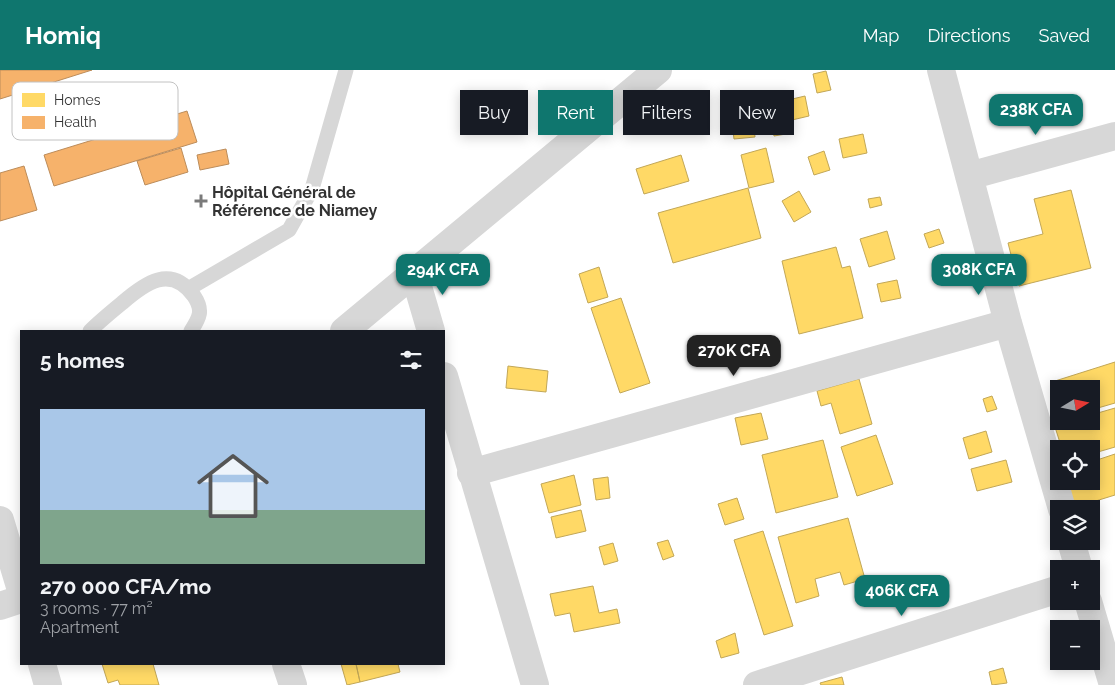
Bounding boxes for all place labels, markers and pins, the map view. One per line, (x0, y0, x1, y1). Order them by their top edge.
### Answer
pin: 238K CFA (984, 93, 1088, 136)
place label: Hôpital Général de Référence de Niamey (212, 183, 377, 220)
marker: Hôpital Général de Référence de Niamey (194, 194, 208, 208)
pin: 294K CFA (391, 254, 495, 296)
pin: 308K CFA (927, 254, 1031, 296)
pin: 270K CFA (682, 334, 786, 377)
pin: 406K CFA (850, 574, 954, 617)

